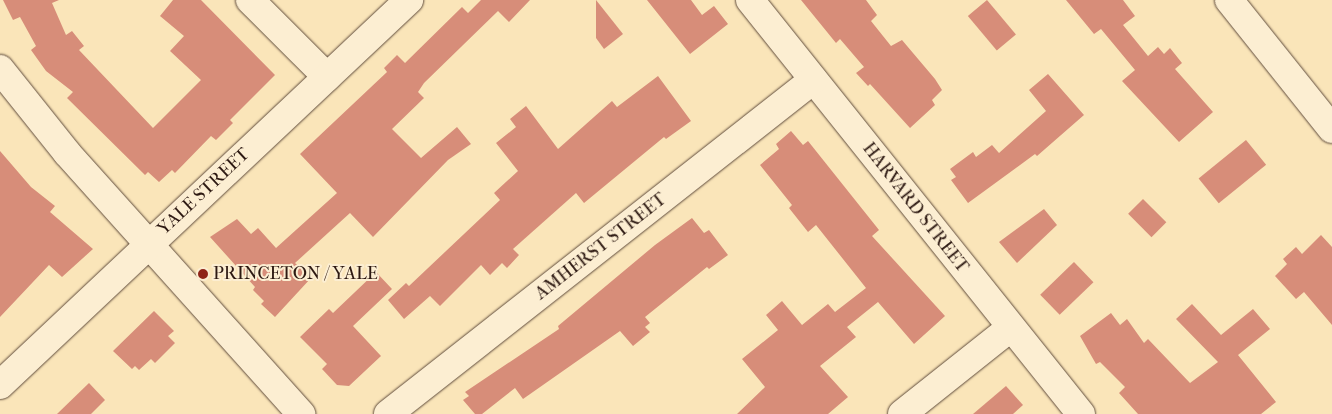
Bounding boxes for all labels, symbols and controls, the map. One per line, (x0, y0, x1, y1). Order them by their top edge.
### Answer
street label: HARVARD STREET (857, 139, 973, 277)
street label: YALE STREET (154, 144, 254, 240)
street label: AMHERST STREET (531, 189, 671, 305)
place label: PRINCETON / YALE (213, 263, 378, 285)
marker: PRINCETON / YALE (197, 268, 209, 280)

